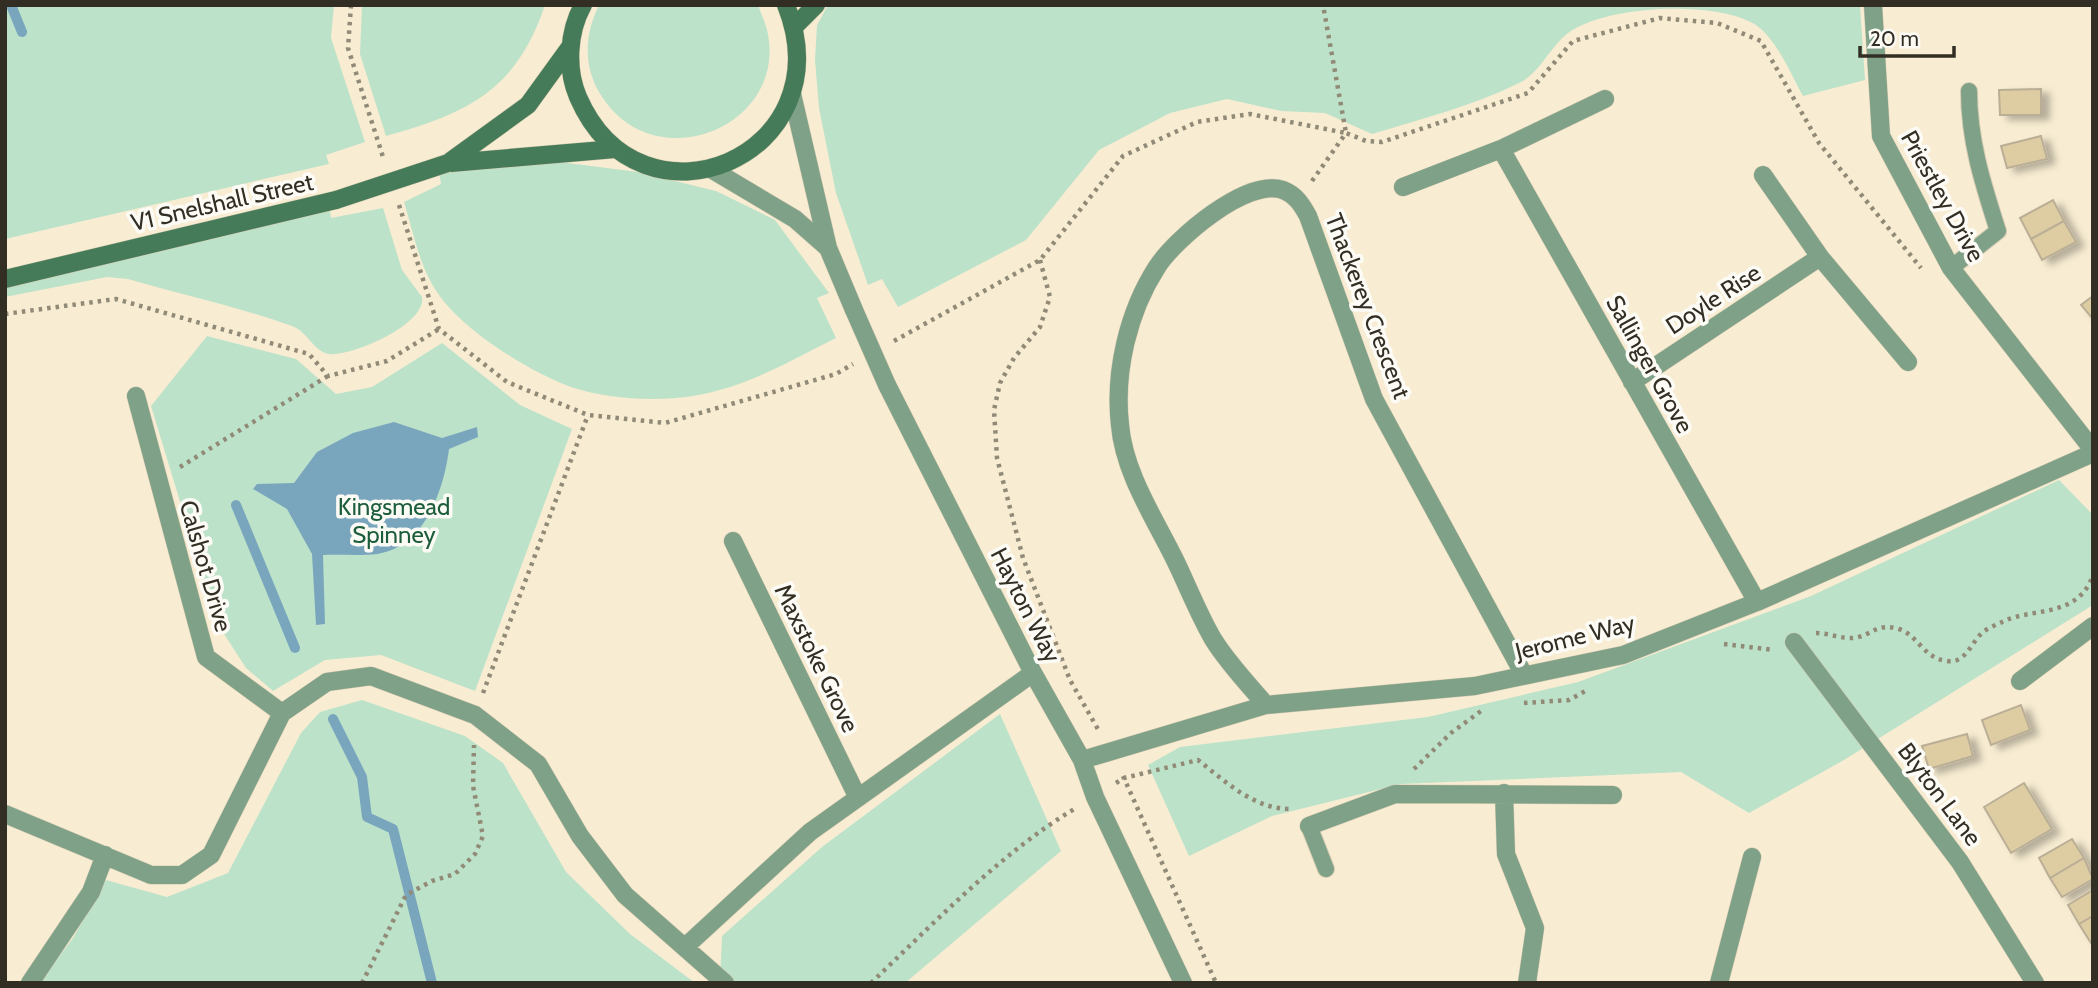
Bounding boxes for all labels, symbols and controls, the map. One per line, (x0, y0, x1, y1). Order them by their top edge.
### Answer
scale bar (1860, 14, 1954, 58)
text: 20 m (1870, 26, 1919, 51)
street label: Priestley Drive (1895, 125, 1991, 267)
street label: V1 Snelshall Street (128, 167, 316, 237)
street label: Thackerey Crescent (1319, 209, 1417, 403)
street label: Doyle Rise (1660, 258, 1766, 340)
street label: Sallinger Grove (1600, 290, 1700, 438)
park label: Kingsmead Spinney (338, 492, 450, 549)
street label: Calshot Drive (173, 497, 239, 635)
street label: Hayton Way (985, 543, 1067, 667)
street label: Maxstoke Grove (769, 579, 865, 737)
street label: Jerome Way (1511, 608, 1638, 666)
street label: Blyton Lane (1892, 737, 1988, 851)

